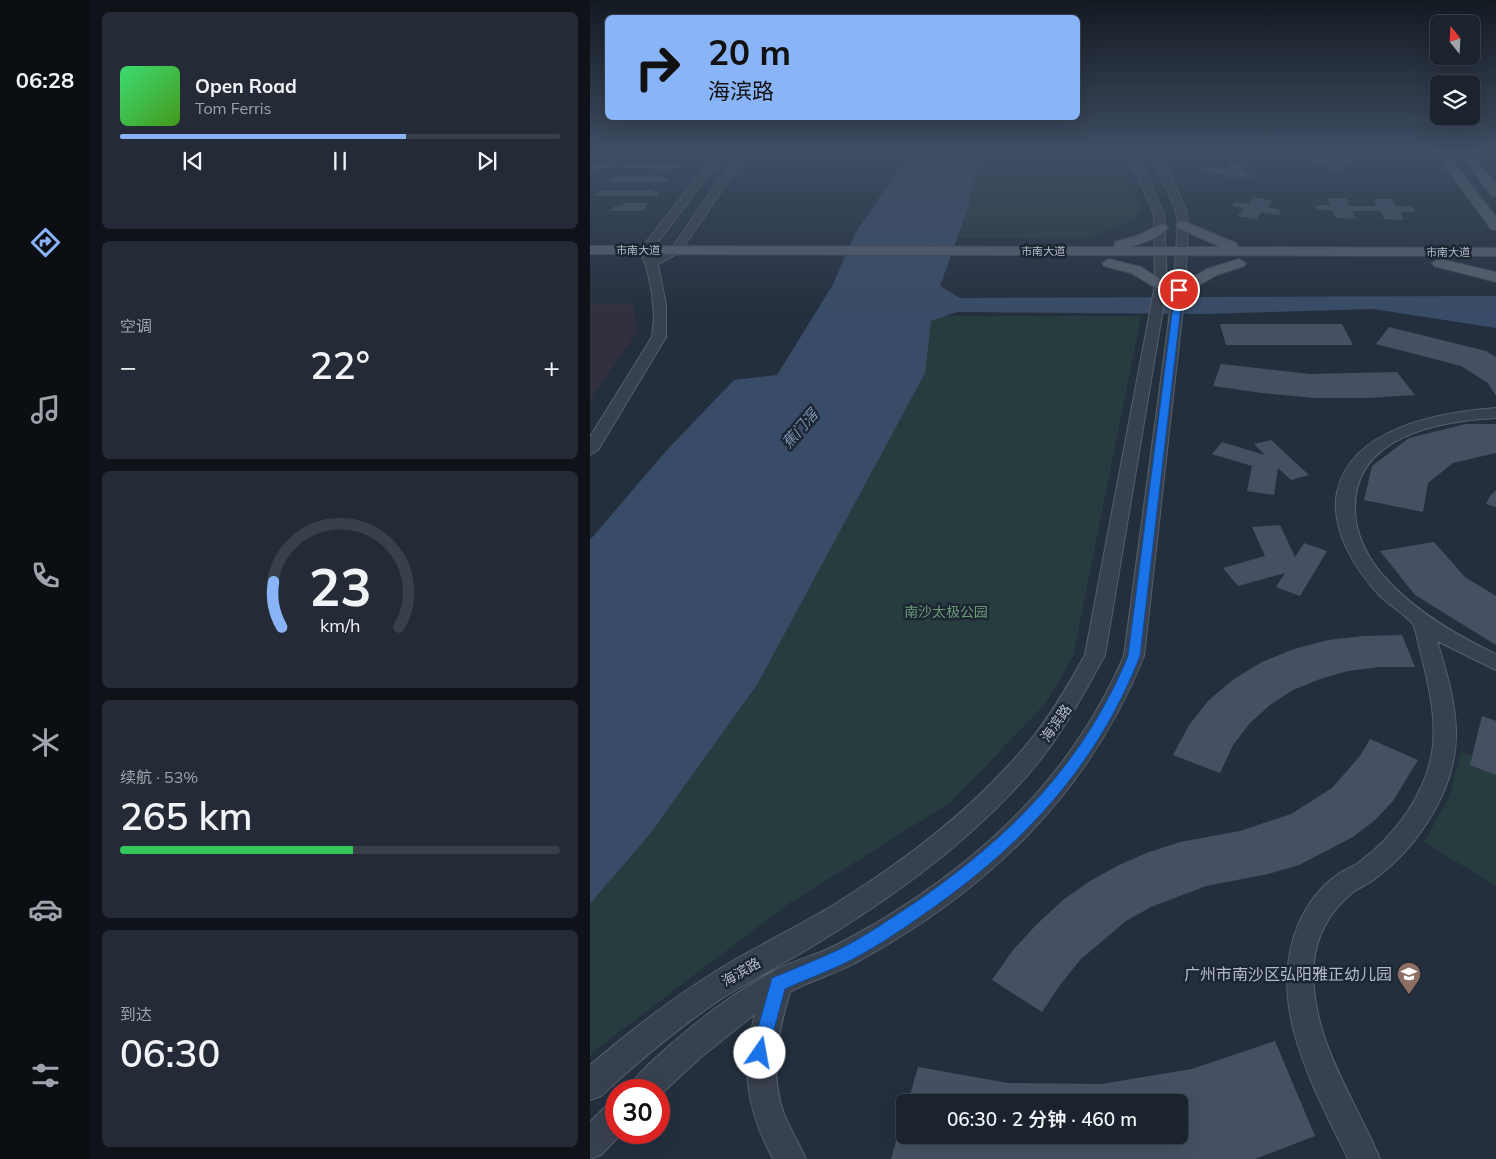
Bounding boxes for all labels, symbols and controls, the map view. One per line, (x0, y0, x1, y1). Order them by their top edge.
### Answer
north arrow (1430, 15, 1480, 65)
map controls (1430, 15, 1480, 125)
text: 20 m (708, 30, 791, 74)
icon: right (625, 35, 690, 100)
text: 06:28 (16, 66, 74, 94)
text: Open Road (195, 74, 297, 98)
button: layers (1430, 75, 1480, 125)
text: 海滨路 (708, 77, 774, 105)
text: Tom Ferris (195, 98, 272, 118)
icon: previous (179, 147, 207, 175)
icon: pause (326, 147, 354, 175)
icon: next (473, 147, 501, 175)
icon: directions (28, 225, 63, 260)
street label: 市南大道 (616, 243, 660, 257)
street label: 市南大道 (1021, 244, 1065, 258)
street label: 市南大道 (1426, 245, 1470, 259)
pin (1158, 269, 1200, 311)
icon: arrive (1165, 276, 1193, 304)
text: 空调 (120, 316, 152, 336)
text: 22° (310, 341, 370, 389)
text: − (120, 349, 137, 384)
text: + (543, 349, 560, 384)
icon: music (28, 392, 63, 427)
water label: 蕉门滘 (778, 404, 823, 452)
text: 23 (309, 554, 371, 619)
icon: phone (28, 558, 63, 593)
park label: 南沙太极公园 (904, 603, 988, 621)
text: km/h (320, 614, 360, 636)
street label: 海滨路 (1037, 701, 1075, 745)
icon: climate (28, 725, 63, 760)
text: 续航 · 53% (120, 767, 198, 787)
text: 265 km (120, 792, 253, 840)
icon: car (28, 892, 63, 927)
street label: 海滨路 (718, 954, 764, 990)
school or university icon: 广州市南沙区弘阳雅正幼儿园 (1396, 961, 1422, 995)
place label: 广州市南沙区弘阳雅正幼儿园 (1184, 964, 1392, 984)
text: 到达 (120, 1004, 152, 1024)
position arrow (733, 1026, 785, 1078)
text: 06:30 (120, 1029, 220, 1077)
icon: filters (28, 1058, 63, 1093)
speed limit sign: 30 (605, 1079, 670, 1144)
text: 06:30 · 2 分钟 · 460 m (947, 1107, 1137, 1131)

